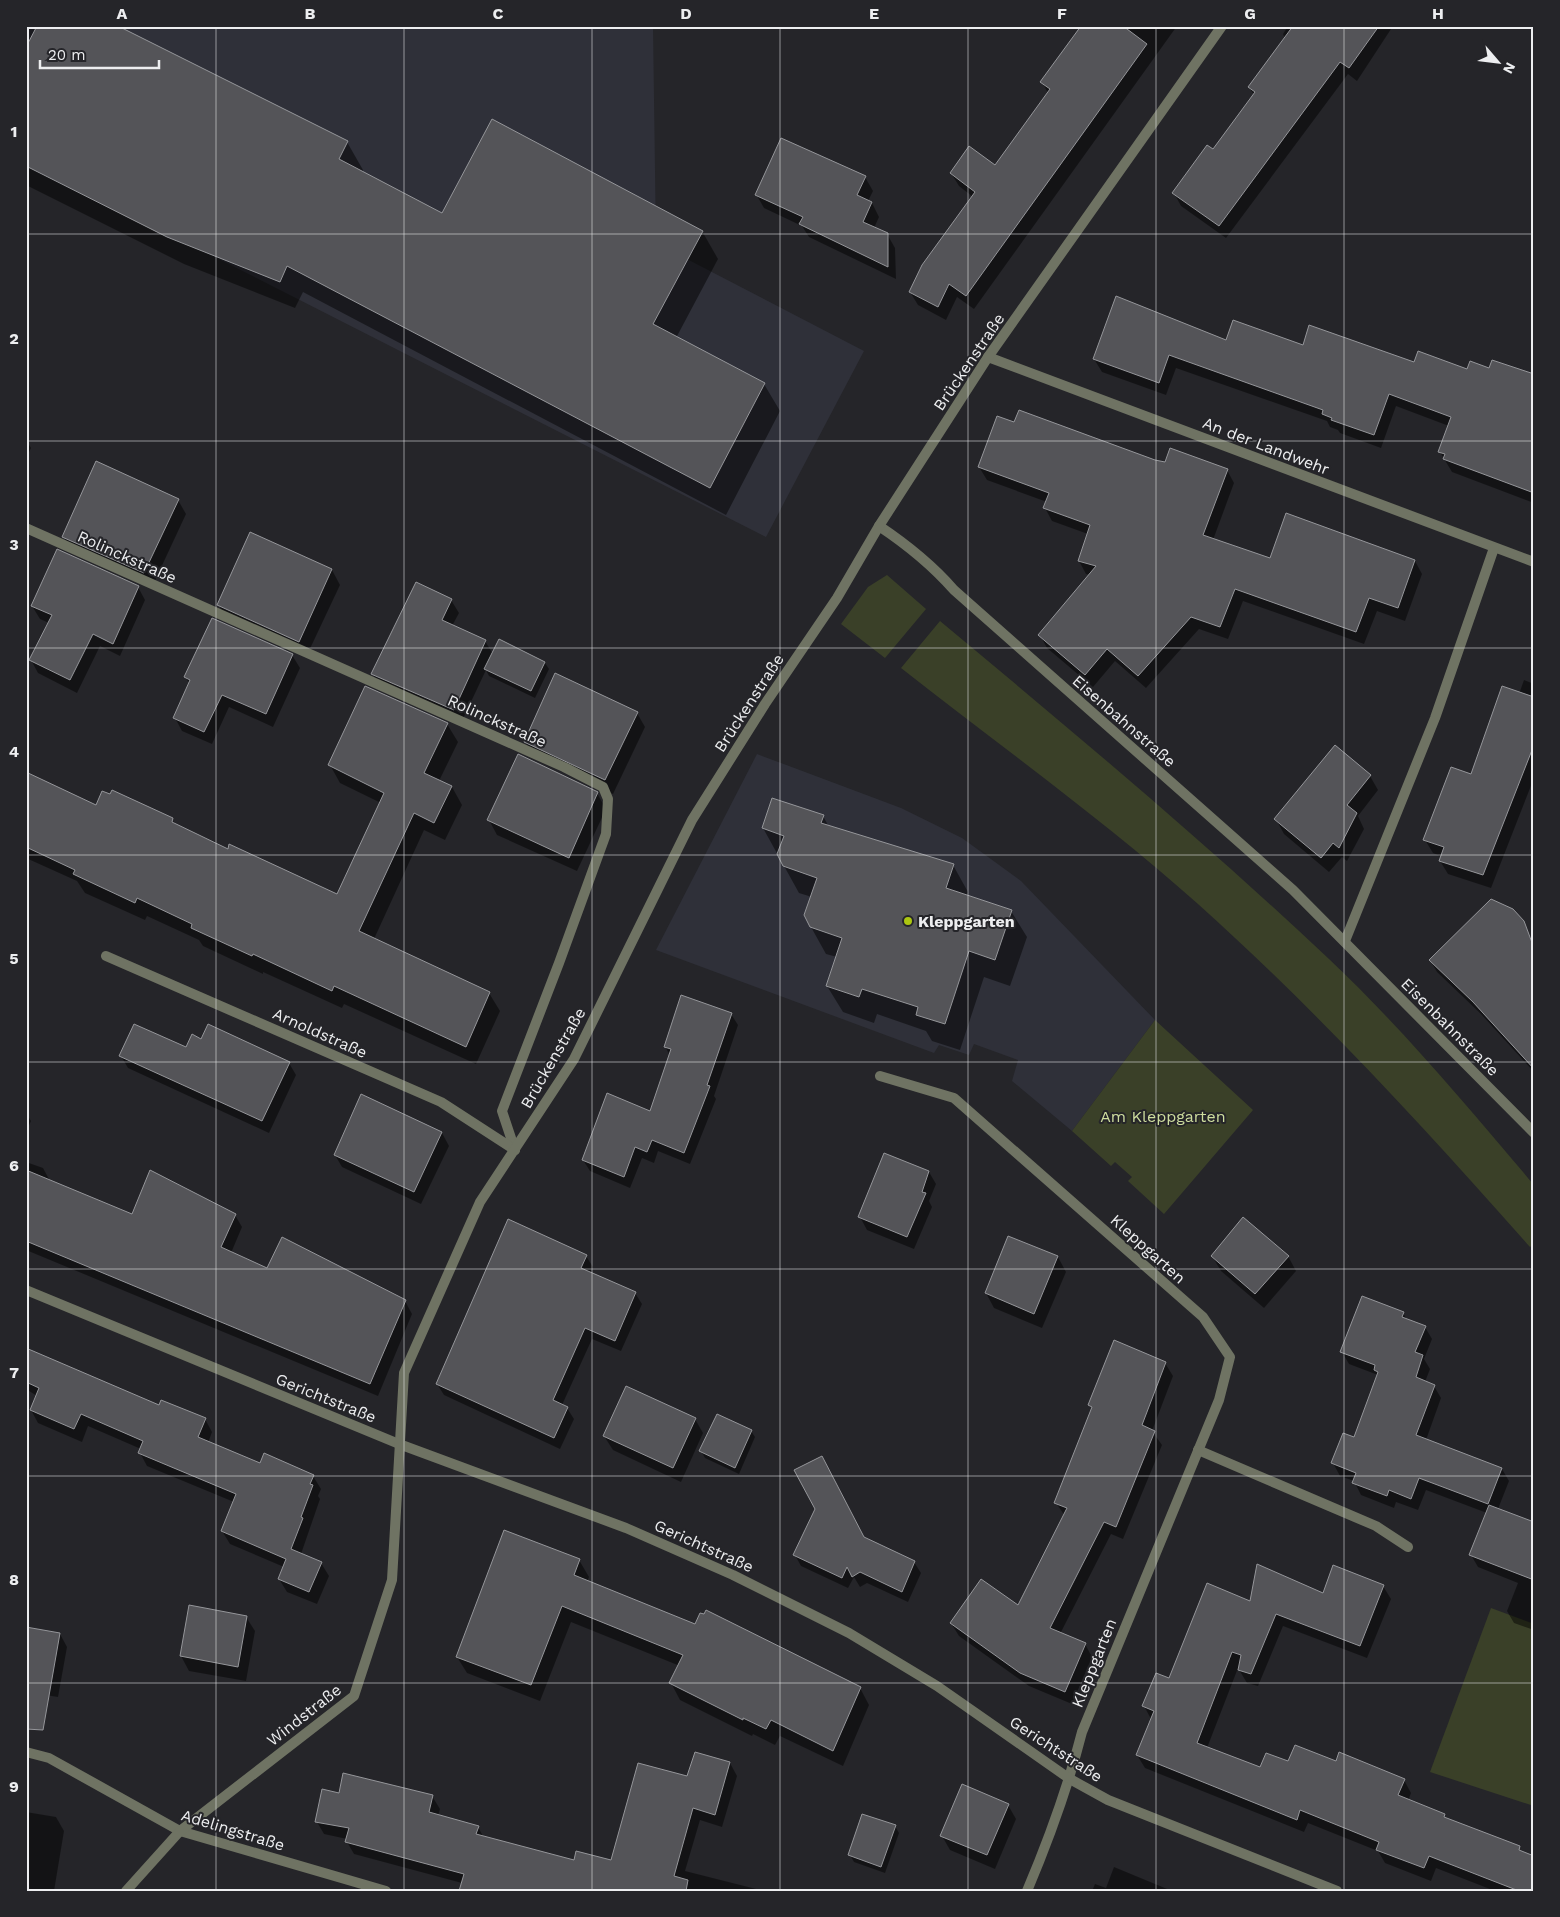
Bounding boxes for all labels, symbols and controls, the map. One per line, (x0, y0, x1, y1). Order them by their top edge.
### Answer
text: A (117, 4, 128, 23)
text: B (305, 4, 316, 23)
text: C (493, 4, 504, 23)
text: D (680, 4, 692, 23)
text: E (869, 4, 879, 23)
text: F (1057, 4, 1067, 23)
text: G (1244, 4, 1256, 23)
text: H (1432, 4, 1444, 23)
scale bar (40, 38, 159, 70)
north arrow (1472, 38, 1522, 88)
text: 20 m (48, 46, 86, 64)
text: N (1500, 60, 1519, 76)
text: 1 (11, 122, 17, 141)
street label: Brückenstraße (929, 310, 1009, 414)
text: 2 (9, 329, 19, 348)
street label: An der Landwehr (1200, 413, 1332, 479)
street label: Rolinckstraße (74, 527, 180, 587)
text: 3 (9, 535, 19, 554)
street label: Brückenstraße (710, 650, 788, 756)
street label: Eisenbahnstraße (1069, 671, 1179, 771)
street label: Rolinckstraße (444, 691, 550, 751)
text: 4 (9, 742, 19, 761)
place label: Kleppgarten (918, 912, 1015, 931)
marker: Kleppgarten (902, 915, 914, 927)
text: 5 (9, 949, 19, 968)
street label: Eisenbahnstraße (1397, 974, 1503, 1080)
street label: Arnoldstraße (270, 1004, 370, 1062)
street label: Brückenstraße (516, 1004, 590, 1112)
park label: Am Kleppgarten (1100, 1107, 1226, 1126)
text: 6 (9, 1156, 19, 1175)
street label: Kleppgarten (1107, 1210, 1189, 1288)
text: 7 (9, 1363, 19, 1382)
street label: Gerichtstraße (273, 1369, 379, 1427)
street label: Gerichtstraße (651, 1516, 757, 1576)
text: 8 (9, 1570, 19, 1589)
street label: Kleppgarten (1068, 1616, 1120, 1710)
street label: Windstraße (263, 1680, 345, 1750)
street label: Gerichtstraße (1006, 1712, 1106, 1786)
text: 9 (9, 1777, 19, 1796)
street label: Adelingstraße (179, 1805, 287, 1855)

